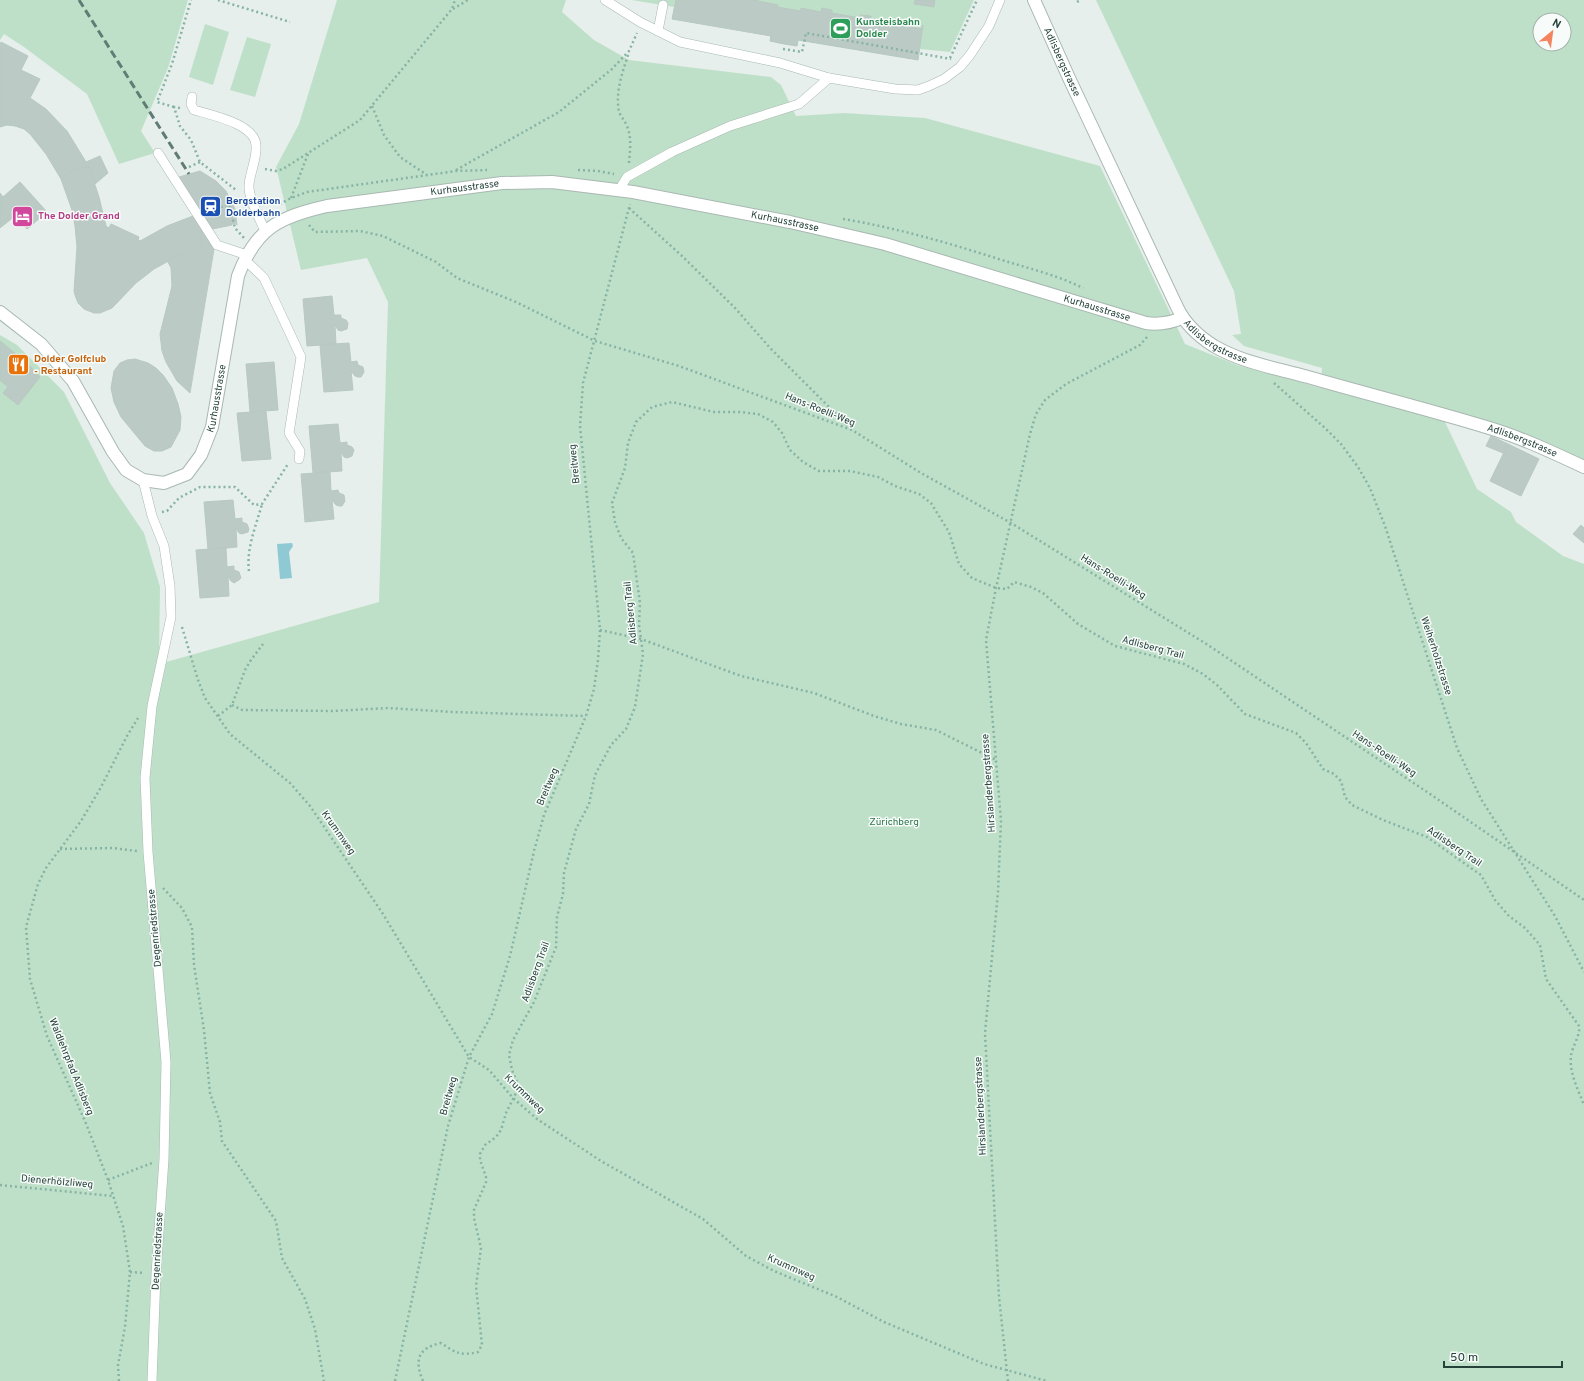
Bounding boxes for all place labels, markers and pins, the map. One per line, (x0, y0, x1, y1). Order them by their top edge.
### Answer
sports icon: Kunsteisbahn Dolder (828, 15, 854, 41)
place label: Kunsteisbahn Dolder (856, 16, 920, 41)
station icon: Bergstation Dolderbahn (198, 194, 224, 220)
place label: Bergstation Dolderbahn (226, 195, 280, 220)
hotel icon: The Dolder Grand (10, 203, 36, 229)
place label: The Dolder Grand (38, 210, 120, 223)
restaurant icon: Dolder Golfclub - Restaurant (6, 352, 32, 378)
place label: Dolder Golfclub - Restaurant (34, 353, 107, 378)

